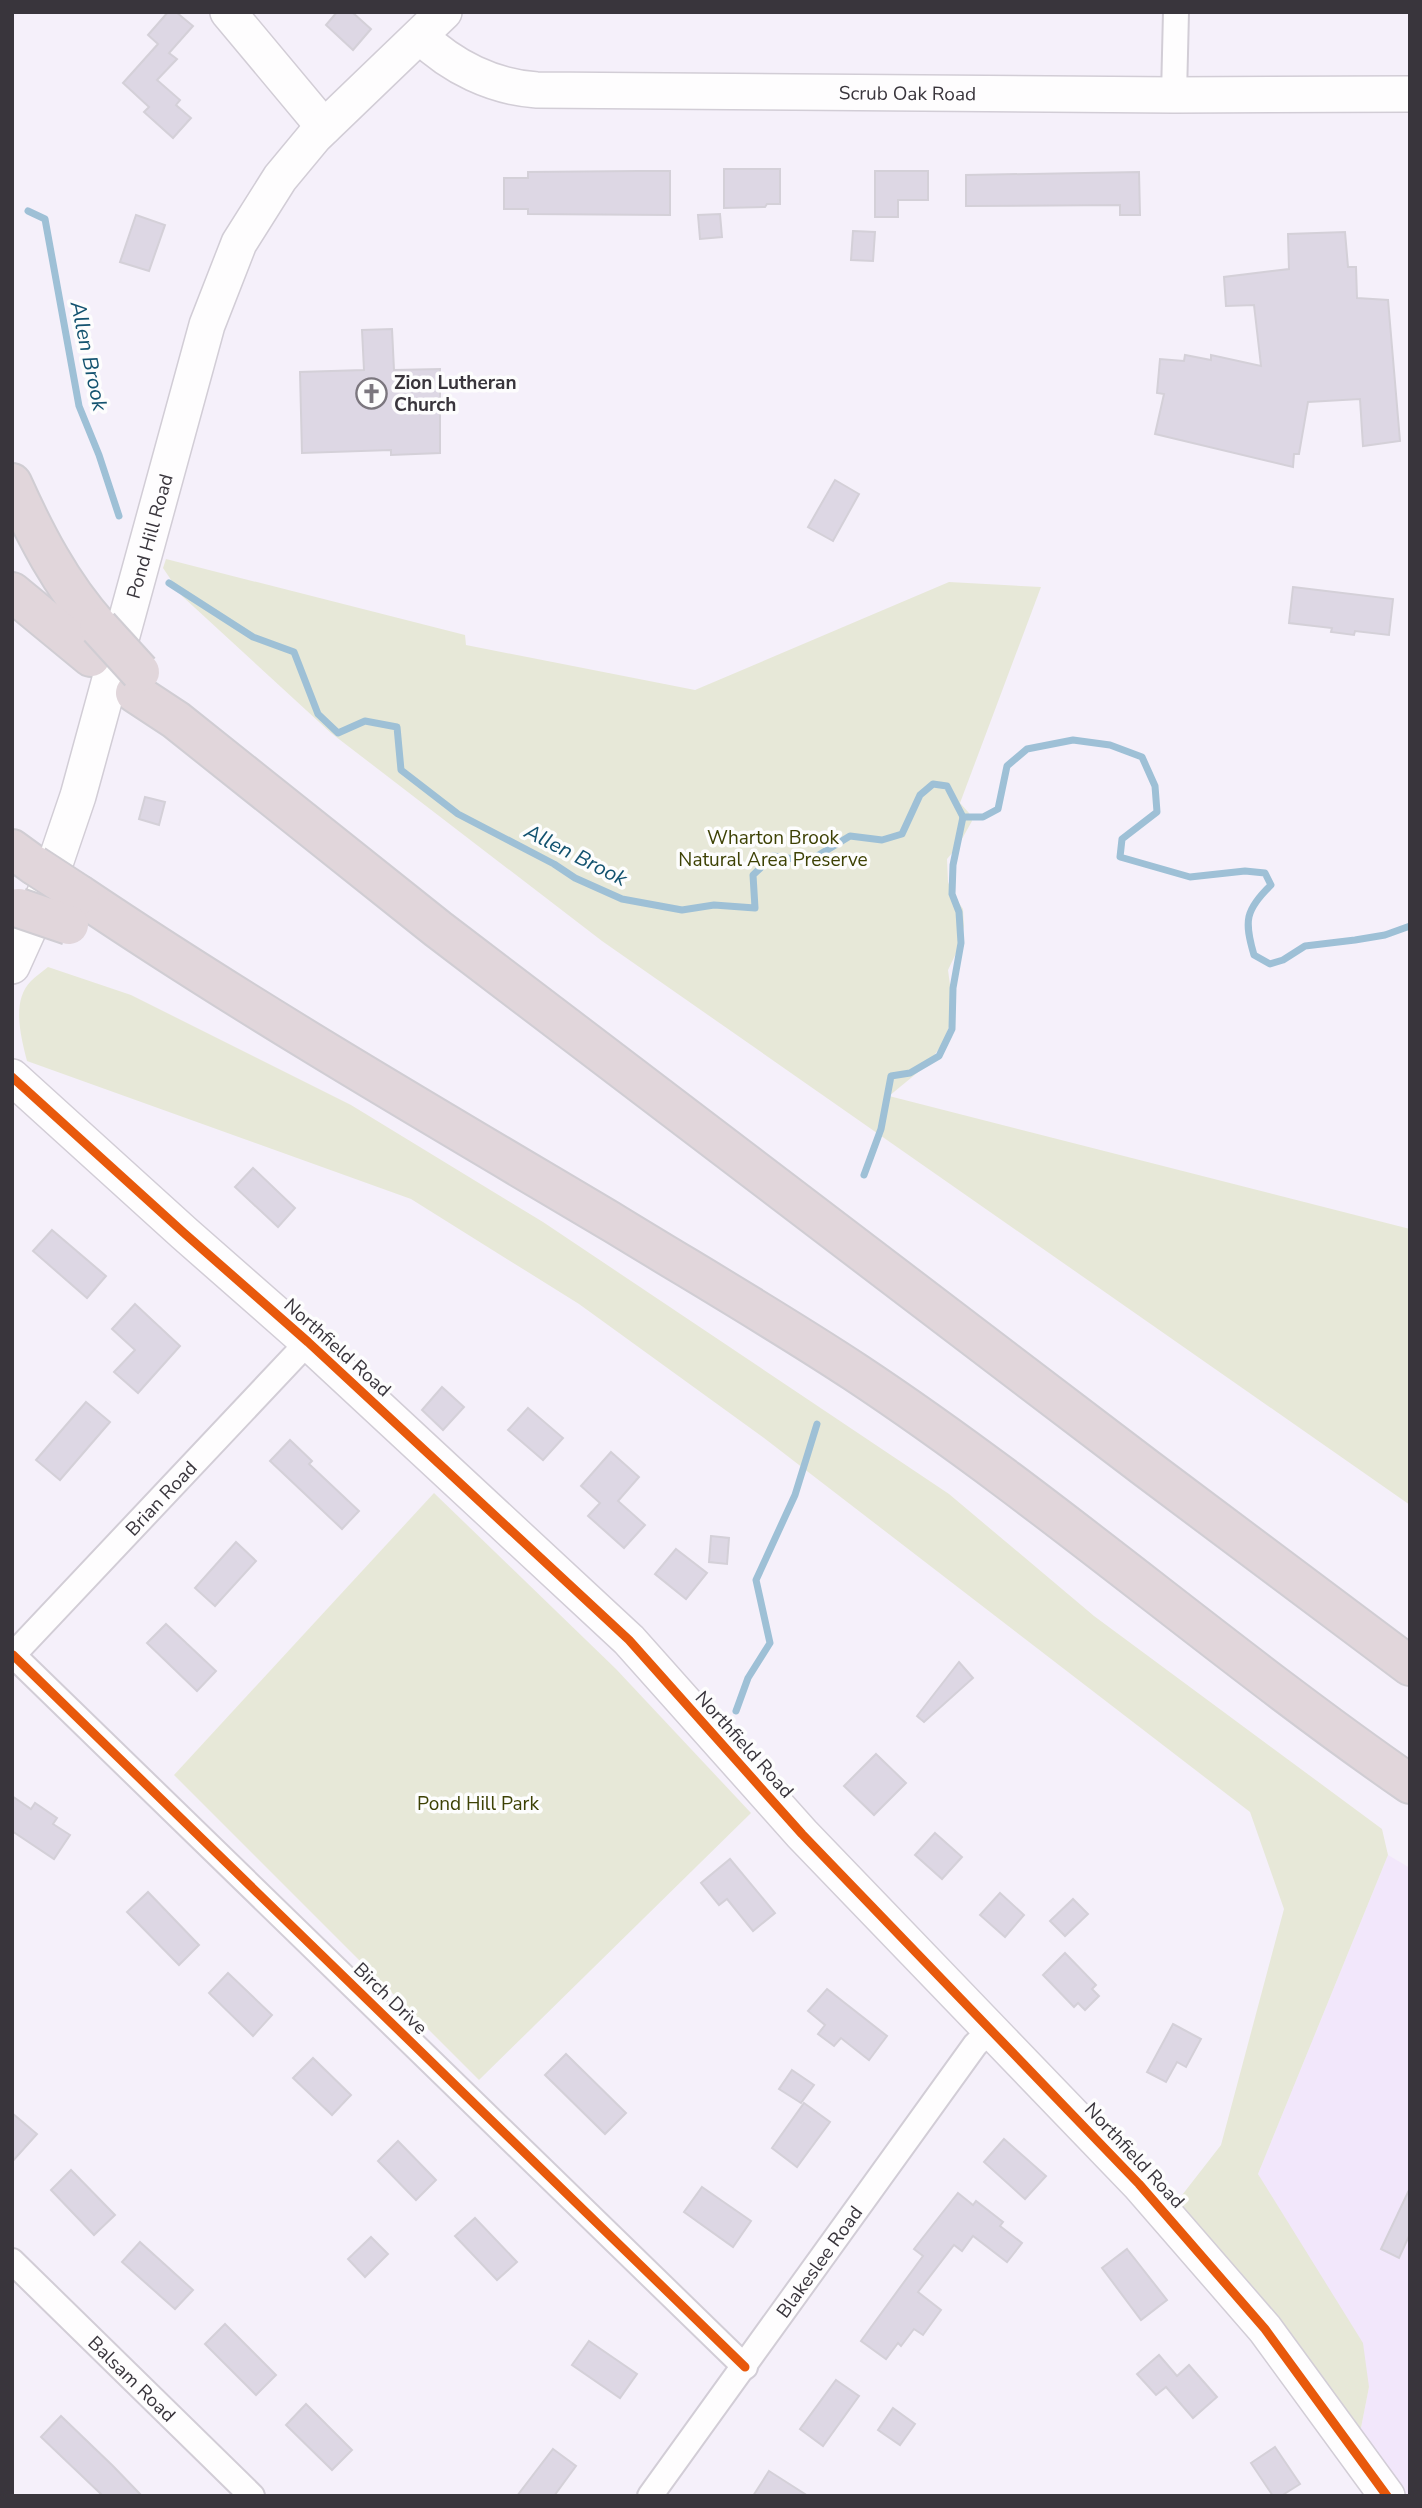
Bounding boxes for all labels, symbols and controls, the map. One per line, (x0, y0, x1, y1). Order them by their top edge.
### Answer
street label: Scrub Oak Road (839, 80, 976, 107)
water label: Allen Brook (63, 298, 114, 414)
place label: Zion Lutheran Church (394, 370, 517, 418)
church icon: Zion Lutheran Church (354, 376, 388, 410)
street label: Pond Hill Road (121, 471, 180, 602)
water label: Allen Brook (519, 817, 632, 893)
park label: Wharton Brook Natural Area Preserve (678, 825, 868, 873)
street label: Northfield Road (278, 1293, 396, 1403)
street label: Brian Road (120, 1456, 203, 1542)
street label: Northfield Road (689, 1686, 799, 1804)
park label: Pond Hill Park (417, 1791, 539, 1817)
street label: Birch Drive (348, 1957, 433, 2041)
street label: Northfield Road (1078, 2097, 1190, 2214)
street label: Blakeslee Road (771, 2201, 869, 2323)
street label: Balsam Road (82, 2330, 181, 2428)

